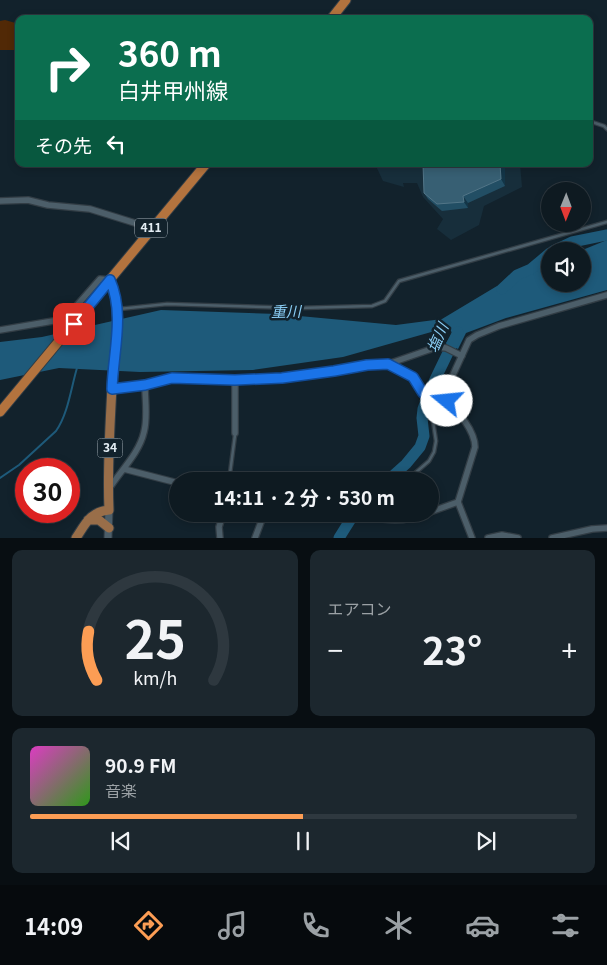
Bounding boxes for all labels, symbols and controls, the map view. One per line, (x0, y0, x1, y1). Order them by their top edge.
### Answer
text: 360 m (118, 26, 222, 77)
icon: right (35, 35, 100, 100)
text: 白井甲州線 (118, 73, 228, 105)
icon: left (102, 130, 130, 158)
text: その先 (35, 131, 92, 158)
north arrow (541, 182, 591, 232)
map controls (541, 182, 591, 292)
road number: 411 (135, 218, 167, 238)
button: sound (541, 242, 591, 292)
water label: 重川 (271, 300, 303, 321)
pin (53, 303, 95, 345)
icon: arrive (60, 310, 88, 338)
water label: 塩川 (421, 318, 453, 355)
position arrow (420, 374, 472, 426)
road number: 34 (98, 438, 122, 458)
speed limit sign: 30 (15, 458, 80, 523)
text: 14:11 · 2 分 · 530 m (213, 483, 395, 510)
text: エアコン (328, 596, 392, 620)
text: 25 (124, 599, 185, 674)
text: 23° (422, 621, 482, 676)
text: − (328, 629, 343, 669)
text: + (561, 629, 577, 669)
text: km/h (133, 664, 177, 690)
text: 90.9 FM (105, 751, 176, 778)
text: 音楽 (105, 778, 137, 802)
icon: previous (107, 827, 135, 855)
icon: pause (289, 827, 317, 855)
icon: next (472, 827, 500, 855)
icon: directions (131, 908, 166, 943)
icon: music (215, 908, 250, 943)
icon: phone (298, 908, 333, 943)
icon: climate (381, 908, 416, 943)
icon: car (465, 908, 500, 943)
icon: filters (548, 908, 583, 943)
text: 14:09 (24, 909, 83, 941)

